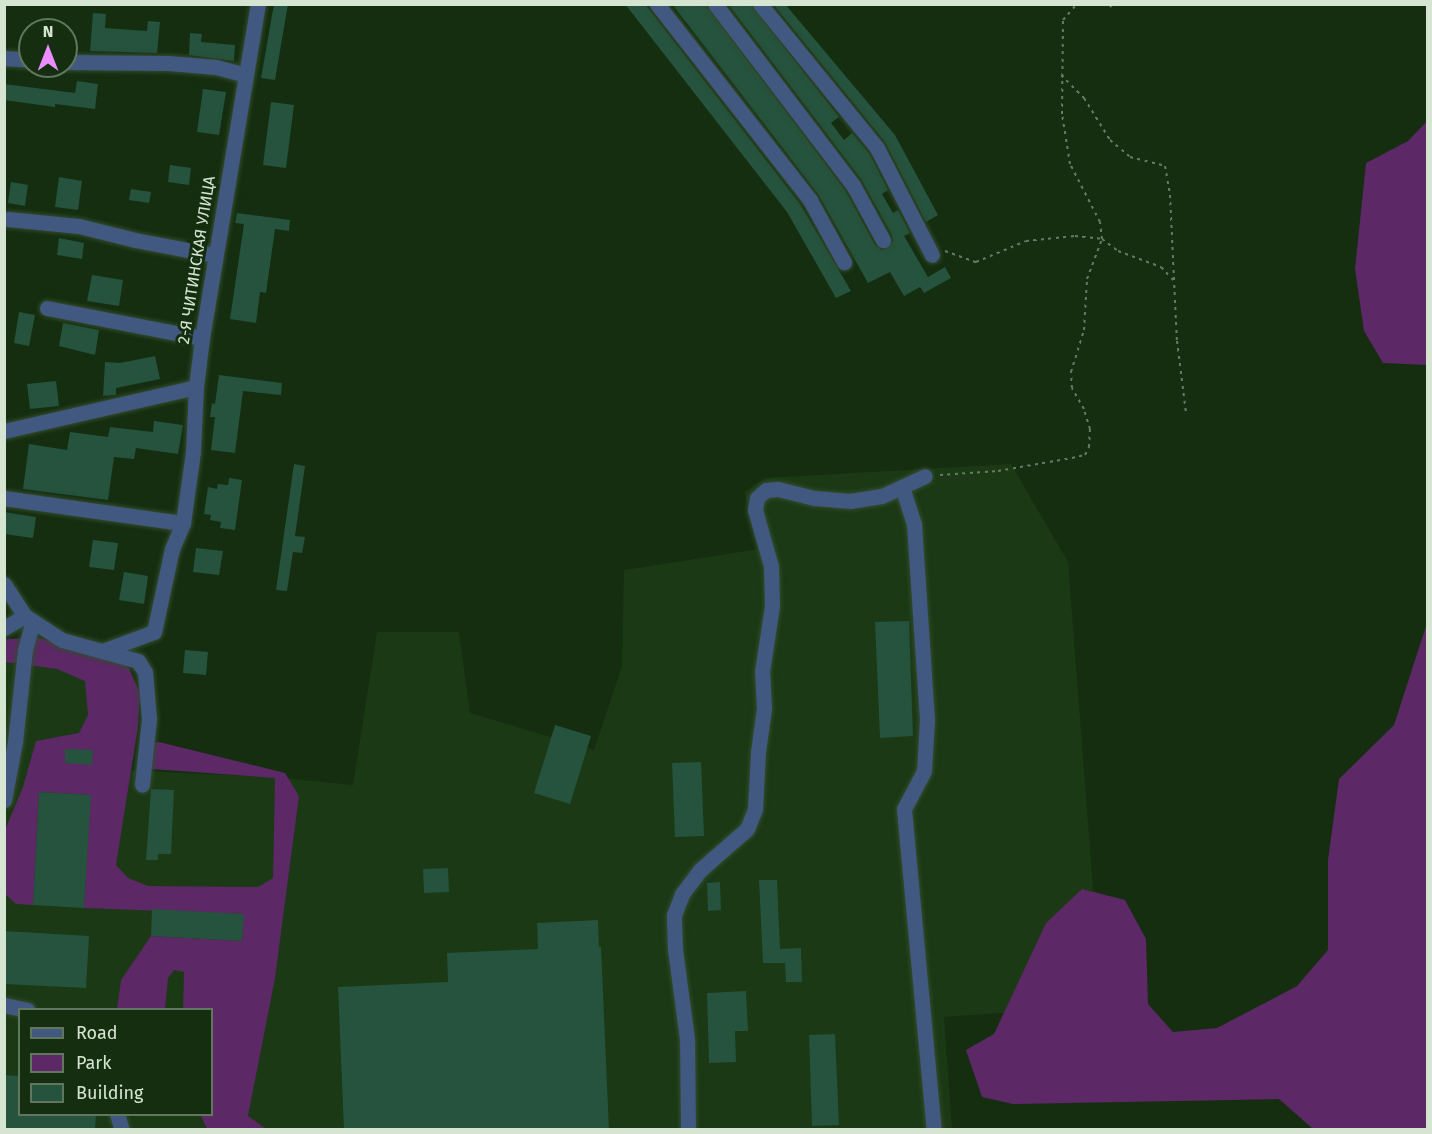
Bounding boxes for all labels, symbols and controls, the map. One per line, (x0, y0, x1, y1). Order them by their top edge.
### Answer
north arrow (18, 18, 78, 78)
text: N (43, 22, 53, 41)
street label: 2-Я ЧИТИНСКАЯ УЛИЦА (174, 175, 220, 345)
legend (18, 1008, 213, 1116)
text: Road (76, 1022, 118, 1044)
text: Park (76, 1052, 111, 1074)
text: Building (76, 1082, 143, 1104)

